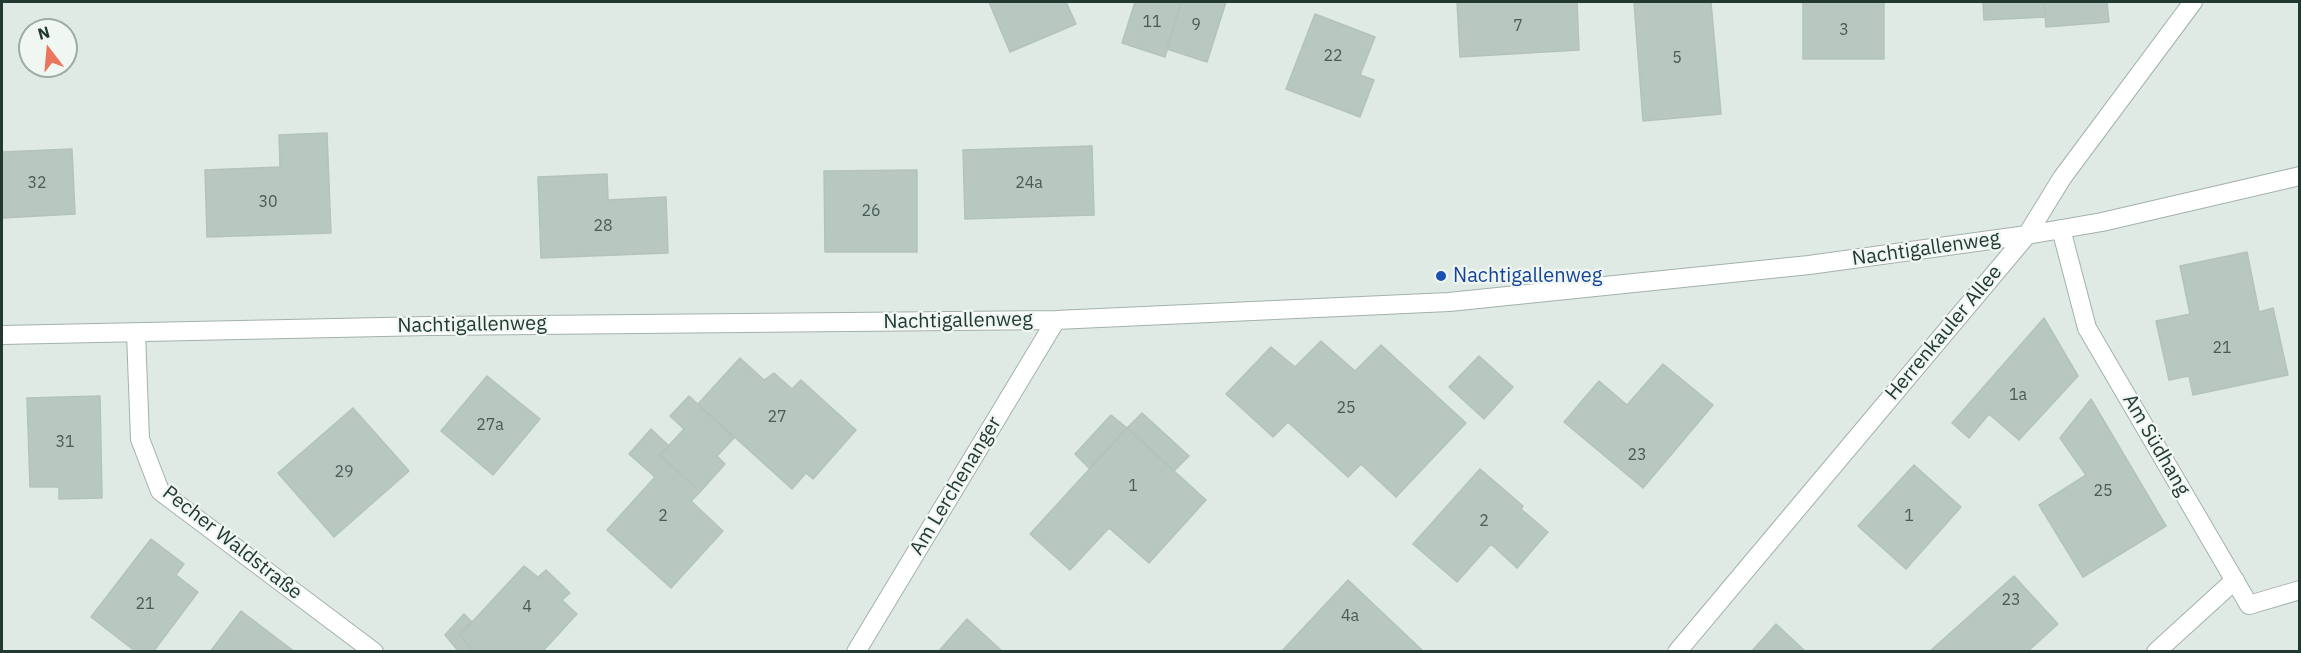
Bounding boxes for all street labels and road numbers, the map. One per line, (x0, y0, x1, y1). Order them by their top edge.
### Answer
street label: Nachtigallenweg (1850, 227, 2002, 271)
street label: Herrenkauler Allee (1881, 261, 2007, 405)
street label: Nachtigallenweg (883, 308, 1033, 334)
street label: Nachtigallenweg (397, 312, 547, 338)
street label: Am Südhang (2117, 390, 2195, 500)
street label: Am Lerchenanger (905, 412, 1007, 560)
street label: Pecher Waldstraße (157, 481, 307, 605)

